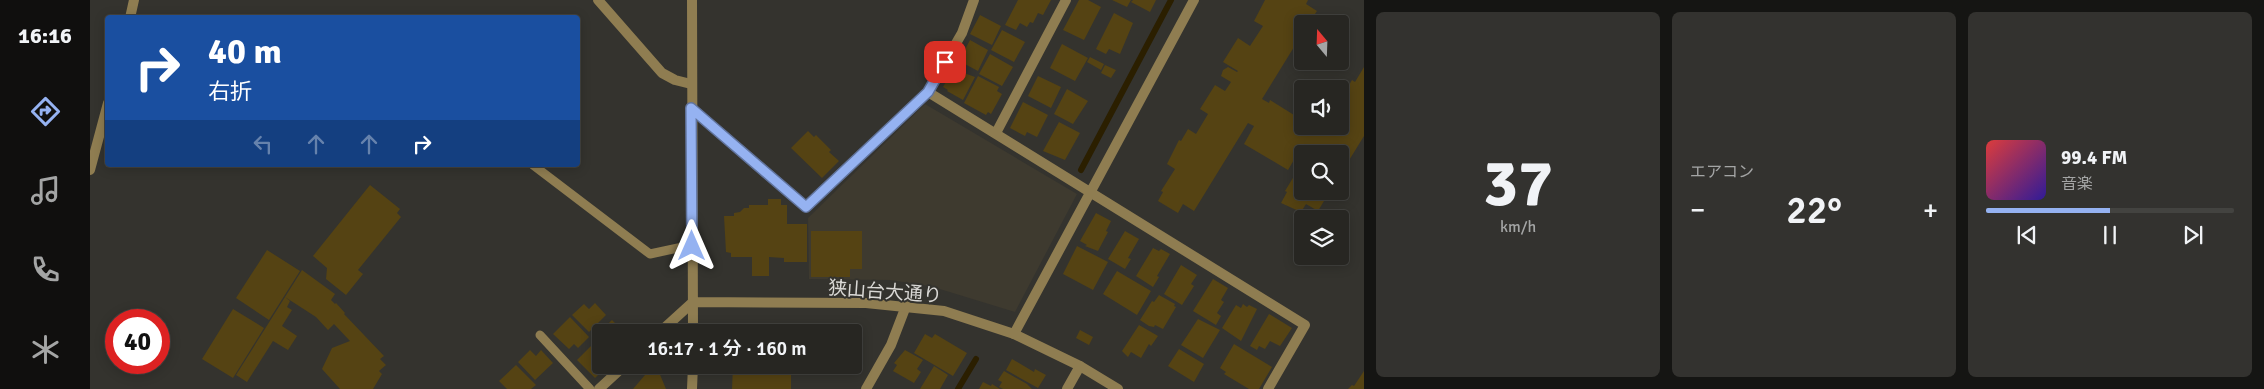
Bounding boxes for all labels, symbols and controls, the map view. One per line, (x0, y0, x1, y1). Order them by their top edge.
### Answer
north arrow (1294, 15, 1349, 70)
map controls (1294, 15, 1349, 265)
text: 16:16 (18, 22, 72, 49)
text: 40 m (208, 30, 282, 73)
icon: right (125, 35, 190, 100)
pin (924, 41, 966, 83)
icon: arrive (931, 48, 959, 76)
text: 右折 (208, 78, 252, 105)
button: sound (1294, 80, 1349, 135)
icon: directions (28, 94, 63, 129)
icon: left (249, 130, 277, 158)
icon: ahead (302, 130, 330, 158)
icon: ahead (355, 130, 383, 158)
icon: right (408, 130, 436, 158)
text: 37 (1483, 144, 1553, 224)
button: search (1294, 145, 1349, 200)
text: 99.4 FM (2061, 146, 2127, 170)
text: エアコン (1690, 162, 1754, 182)
icon: music (28, 173, 63, 208)
text: 音楽 (2061, 174, 2093, 194)
text: 22° (1786, 187, 1842, 234)
text: − (1690, 193, 1705, 227)
text: + (1923, 193, 1938, 227)
button: layers (1294, 210, 1349, 265)
text: km/h (1500, 217, 1536, 237)
position arrow (665, 219, 717, 271)
icon: previous (2013, 221, 2041, 249)
icon: pause (2096, 221, 2124, 249)
icon: next (2179, 221, 2207, 249)
icon: phone (28, 252, 63, 287)
street label: 狭山台大通り (827, 276, 943, 308)
speed limit sign: 40 (105, 309, 170, 374)
icon: climate (28, 332, 63, 367)
text: 16:17 · 1 分 · 160 m (648, 337, 806, 361)

